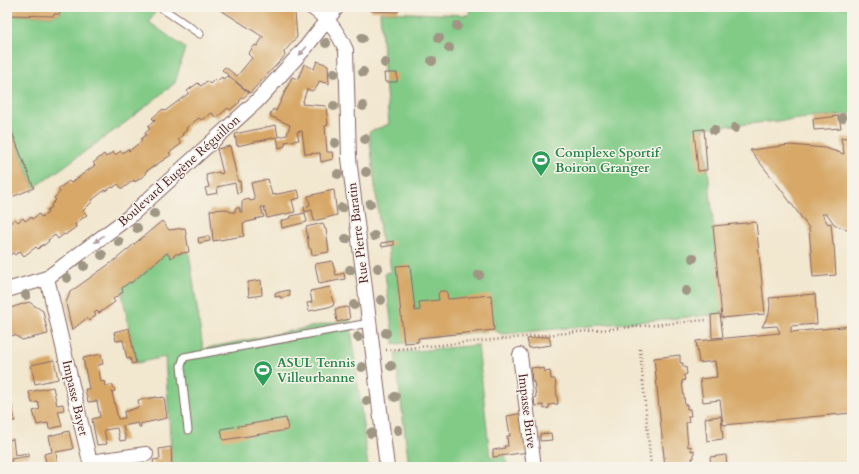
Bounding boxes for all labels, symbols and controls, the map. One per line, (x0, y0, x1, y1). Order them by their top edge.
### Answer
one-way arrow (298, 46, 307, 56)
street label: Boulevard Eugène Réguillon (114, 111, 244, 231)
place label: Complexe Sportif Boiron Granger (555, 144, 662, 177)
sports icon: Complexe Sportif Boiron Granger (530, 149, 552, 177)
street label: Rue Pierre Baratin (343, 181, 373, 285)
one-way arrow (93, 235, 104, 244)
place label: ASUL Tennis Villeurbanne (277, 354, 356, 387)
street label: Impasse Bayet (58, 358, 92, 438)
sports icon: ASUL Tennis Villeurbanne (252, 359, 274, 387)
street label: Impasse Brive (513, 372, 541, 450)

